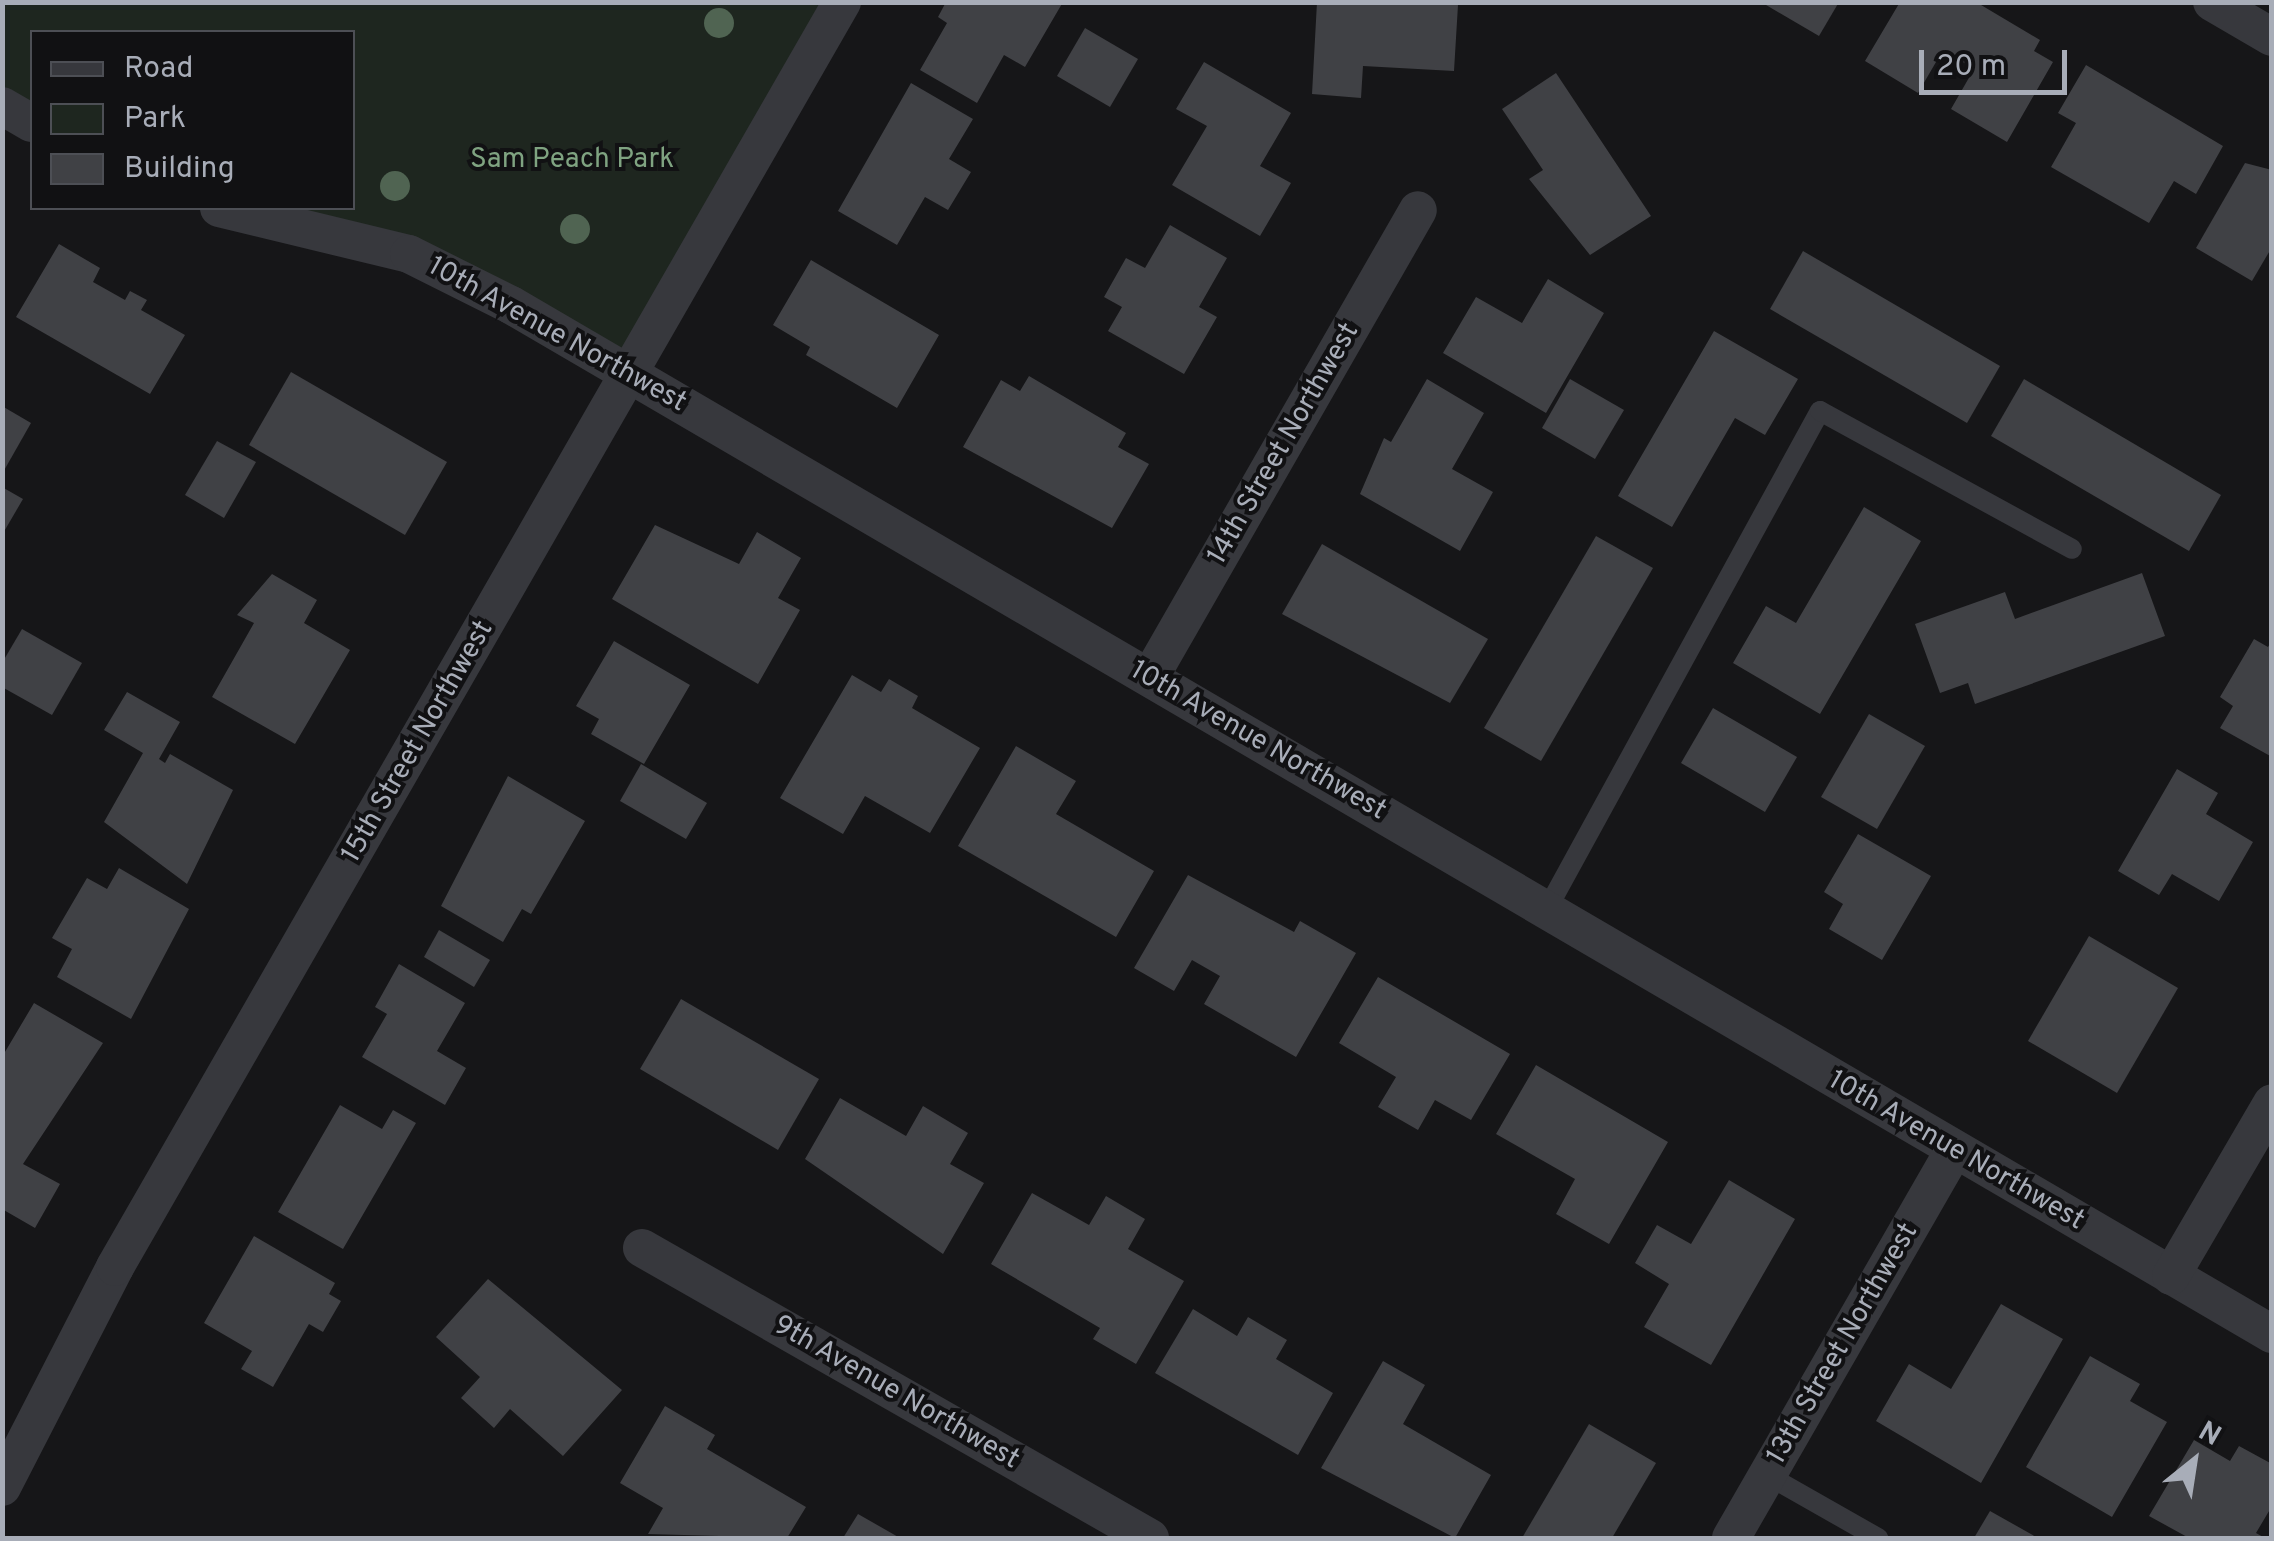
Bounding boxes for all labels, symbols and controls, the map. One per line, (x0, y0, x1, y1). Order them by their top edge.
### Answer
legend (30, 30, 355, 210)
scale bar (1924, 30, 2072, 92)
text: 20 m (1936, 49, 2006, 86)
text: Road (124, 51, 193, 88)
text: Park (124, 101, 186, 138)
park label: Sam Peach Park (470, 143, 674, 177)
text: Building (124, 151, 235, 188)
street label: 10th Avenue Northwest (422, 250, 692, 420)
street label: 14th Street Northwest (1201, 317, 1367, 571)
street label: 15th Street Northwest (335, 615, 501, 869)
street label: 10th Avenue Northwest (1124, 654, 1392, 828)
street label: 10th Avenue Northwest (1822, 1064, 2090, 1238)
street label: 13th Street Northwest (1760, 1217, 1926, 1471)
street label: 9th Avenue Northwest (767, 1309, 1025, 1477)
north arrow (2144, 1411, 2244, 1511)
text: N (2191, 1414, 2227, 1456)

